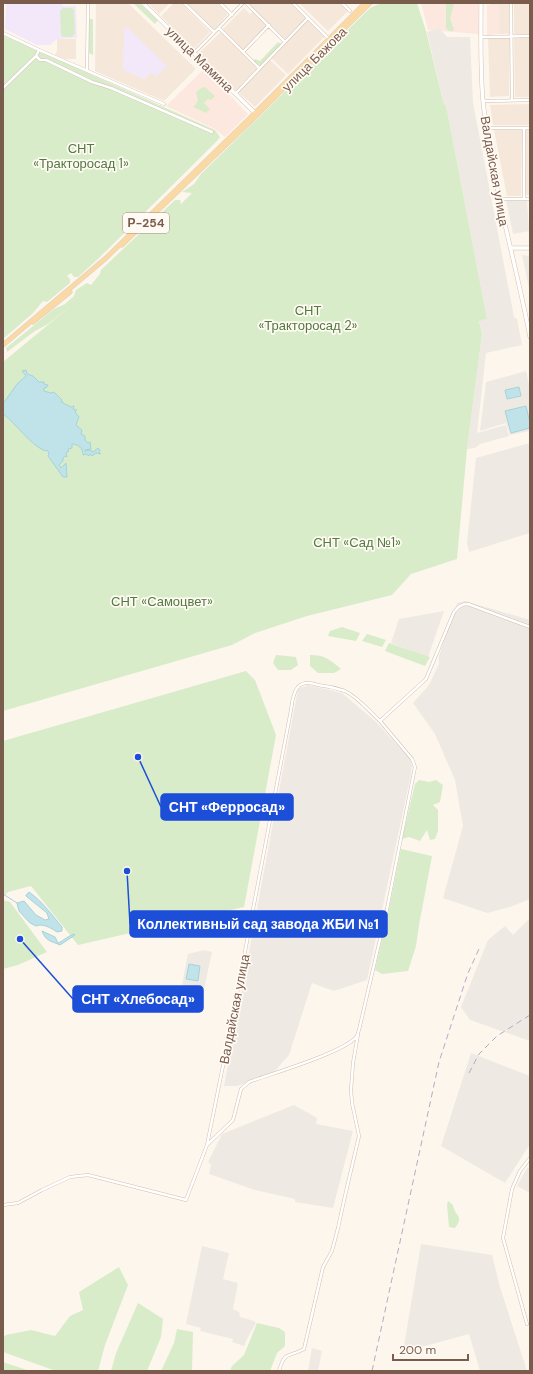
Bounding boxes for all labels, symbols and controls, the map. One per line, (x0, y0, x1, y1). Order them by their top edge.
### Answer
street label: улица Мамина (162, 23, 238, 97)
street label: улица Бажова (278, 23, 351, 95)
street label: Валдайская улица (476, 115, 513, 228)
park label: СНТ «Тракторосад 1» (33, 140, 129, 172)
road number: Р-254 (123, 213, 169, 233)
park label: СНТ «Тракторосад 2» (258, 302, 358, 334)
park label: СНТ «Сад №1» (313, 534, 401, 551)
park label: СНТ «Самоцвет» (111, 593, 213, 610)
callout: СНТ «Ферросад» (161, 794, 293, 820)
text: СНТ «Ферросад» (169, 798, 285, 816)
callout: Коллективный сад завода ЖБИ №1 (130, 911, 387, 937)
text: Коллективный сад завода ЖБИ №1 (137, 915, 379, 933)
street label: Валдайская улица (216, 952, 254, 1065)
callout: СНТ «Хлебосад» (73, 986, 203, 1012)
text: СНТ «Хлебосад» (81, 990, 195, 1008)
scale bar (393, 1336, 468, 1362)
text: 200 m (399, 1342, 436, 1358)

